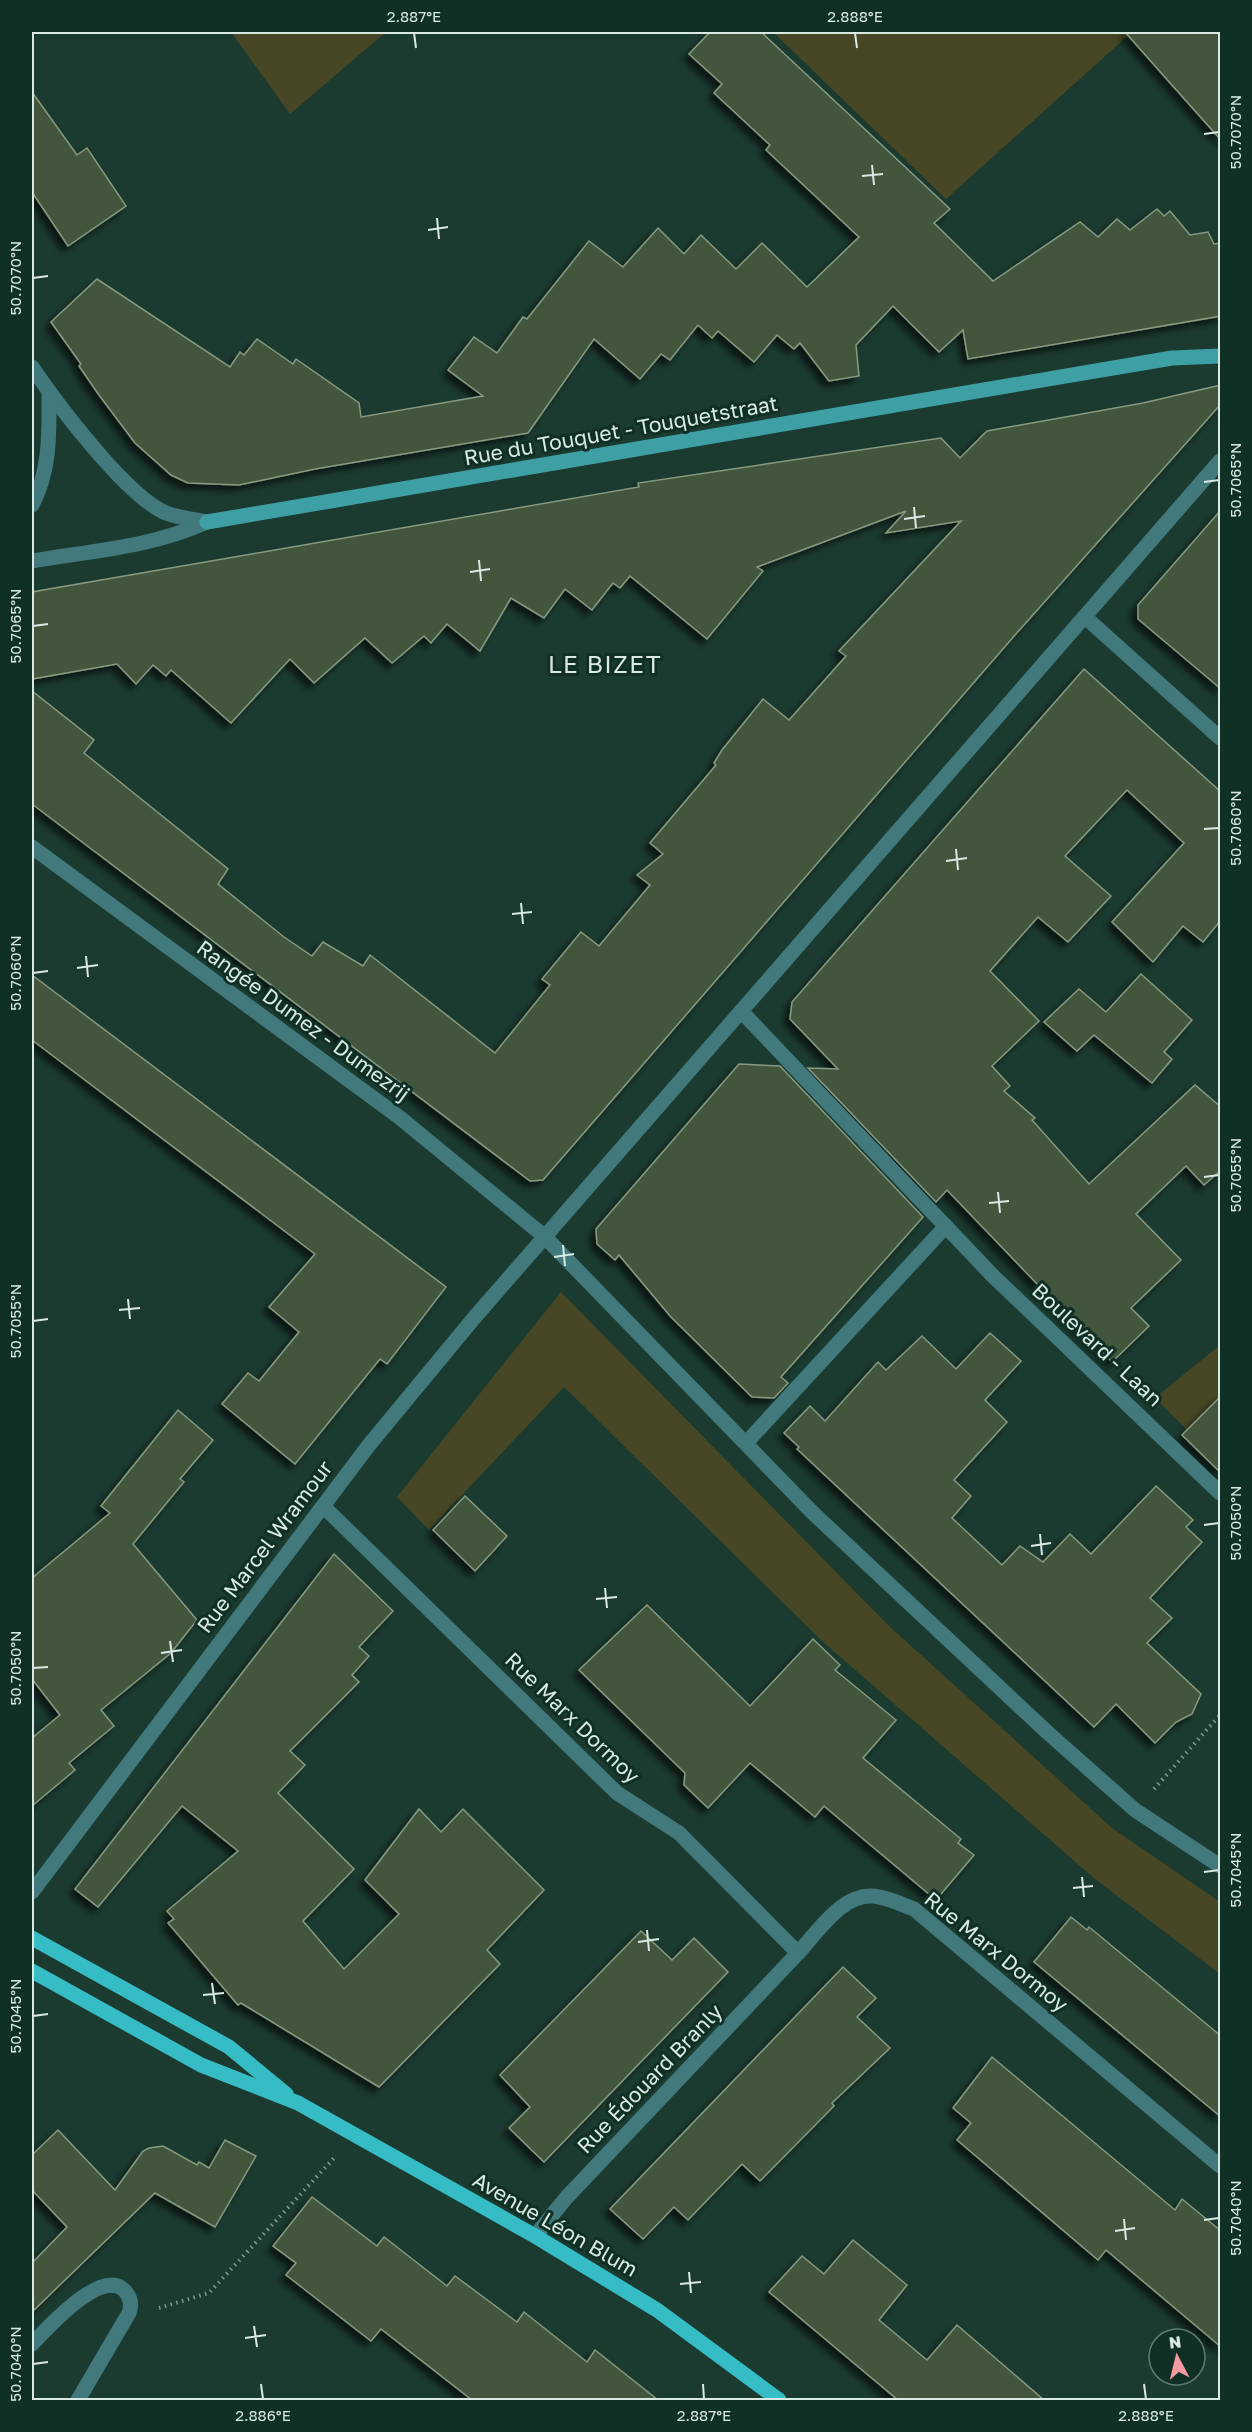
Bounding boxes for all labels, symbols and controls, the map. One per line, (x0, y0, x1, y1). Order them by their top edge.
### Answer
text: 2.887°E (387, 7, 441, 25)
text: 2.888°E (827, 7, 883, 25)
text: 50.7070°N (1226, 95, 1244, 169)
text: 50.7070°N (6, 241, 24, 315)
street label: Rue du Touquet - Touquetstraat (462, 390, 780, 470)
text: 50.7065°N (1226, 443, 1244, 517)
text: 50.7065°N (6, 589, 24, 663)
district label: LE BIZET (548, 649, 662, 678)
text: 50.7060°N (1226, 790, 1244, 866)
street label: Rangée Dumez - Dumezrij (192, 934, 415, 1106)
text: 50.7060°N (6, 935, 24, 1011)
text: 50.7055°N (1226, 1138, 1244, 1212)
street label: Boulevard - Laan (1027, 1277, 1168, 1411)
text: 50.7055°N (6, 1284, 24, 1358)
street label: Rue Marcel Wramour (191, 1455, 338, 1638)
text: 50.7050°N (1226, 1485, 1244, 1561)
text: 50.7050°N (6, 1630, 24, 1706)
street label: Rue Marx Dormoy (500, 1646, 646, 1788)
text: 50.7045°N (1226, 1833, 1244, 1907)
street label: Rue Marx Dormoy (920, 1885, 1074, 2017)
text: 50.7045°N (6, 1979, 24, 2053)
street label: Rue Édouard Branly (571, 1998, 727, 2158)
street label: Avenue Léon Blum (468, 2166, 643, 2282)
text: 50.7040°N (1226, 2180, 1244, 2256)
text: 50.7040°N (6, 2326, 24, 2402)
north arrow (1147, 2327, 1207, 2387)
text: N (1168, 2331, 1182, 2353)
text: 2.886°E (235, 2406, 291, 2424)
text: 2.887°E (677, 2406, 731, 2424)
text: 2.888°E (1118, 2406, 1174, 2424)

